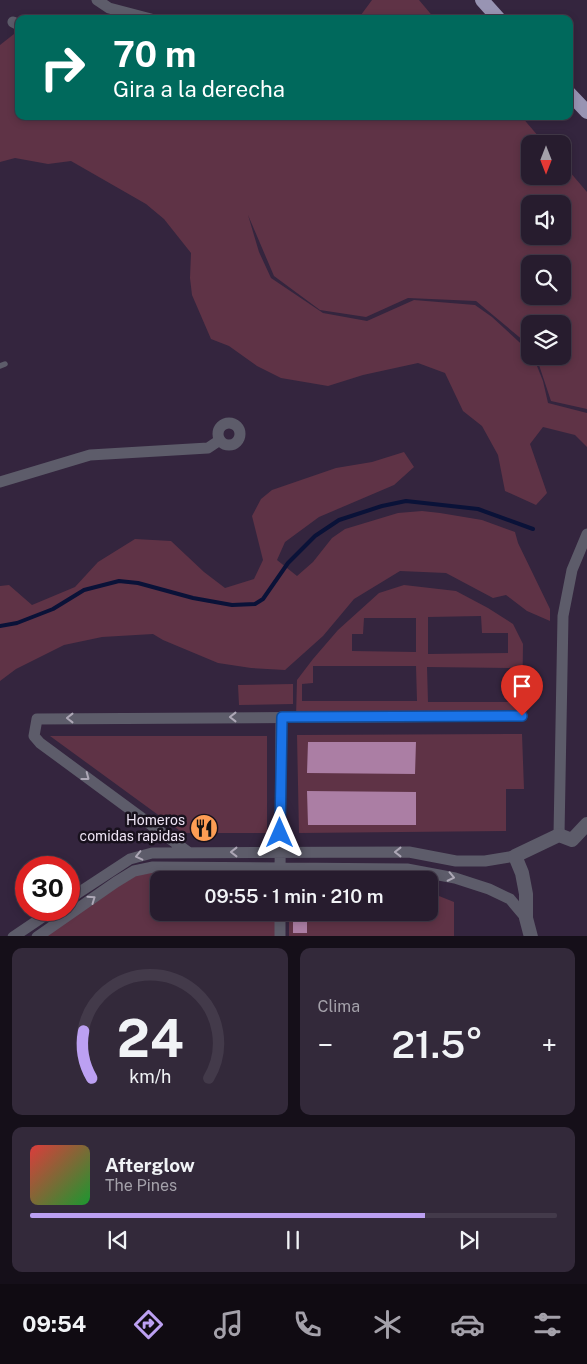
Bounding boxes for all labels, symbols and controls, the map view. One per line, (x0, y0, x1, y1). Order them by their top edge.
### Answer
text: 70 m (113, 34, 196, 75)
icon: right (30, 35, 95, 100)
text: Gira a la derecha (113, 76, 285, 102)
north arrow (521, 135, 571, 185)
map controls (521, 135, 571, 365)
button: sound (521, 195, 571, 245)
button: search (521, 255, 571, 305)
button: layers (521, 315, 571, 365)
pin (501, 665, 543, 716)
icon: arrive (508, 672, 536, 700)
one-way arrow (228, 712, 236, 722)
one-way arrow (66, 713, 74, 723)
one-way arrow (80, 771, 90, 780)
position arrow (253, 806, 305, 858)
place label: Homeros comidas rapidas (80, 812, 185, 844)
restaurant icon: Homeros comidas rapidas (189, 813, 219, 843)
one-way arrow (230, 847, 238, 857)
one-way arrow (394, 847, 402, 857)
one-way arrow (135, 850, 144, 861)
speed limit sign: 30 (15, 856, 80, 921)
one-way arrow (446, 871, 455, 882)
text: 09:55 · 1 min · 210 m (205, 885, 383, 907)
one-way arrow (86, 896, 95, 905)
text: Clima (318, 997, 360, 1016)
text: 24 (116, 1008, 183, 1069)
text: 21.5° (391, 1022, 483, 1067)
text: − (318, 1028, 333, 1061)
text: + (541, 1028, 557, 1061)
text: km/h (129, 1066, 171, 1087)
text: Afterglow (105, 1154, 195, 1176)
text: The Pines (105, 1176, 177, 1195)
icon: previous (104, 1226, 132, 1254)
icon: pause (279, 1226, 307, 1254)
icon: next (455, 1226, 483, 1254)
icon: directions (131, 1307, 166, 1342)
icon: music (211, 1307, 246, 1342)
icon: phone (290, 1307, 325, 1342)
icon: climate (370, 1307, 405, 1342)
icon: car (450, 1307, 485, 1342)
icon: filters (530, 1307, 565, 1342)
text: 09:54 (22, 1311, 86, 1337)

